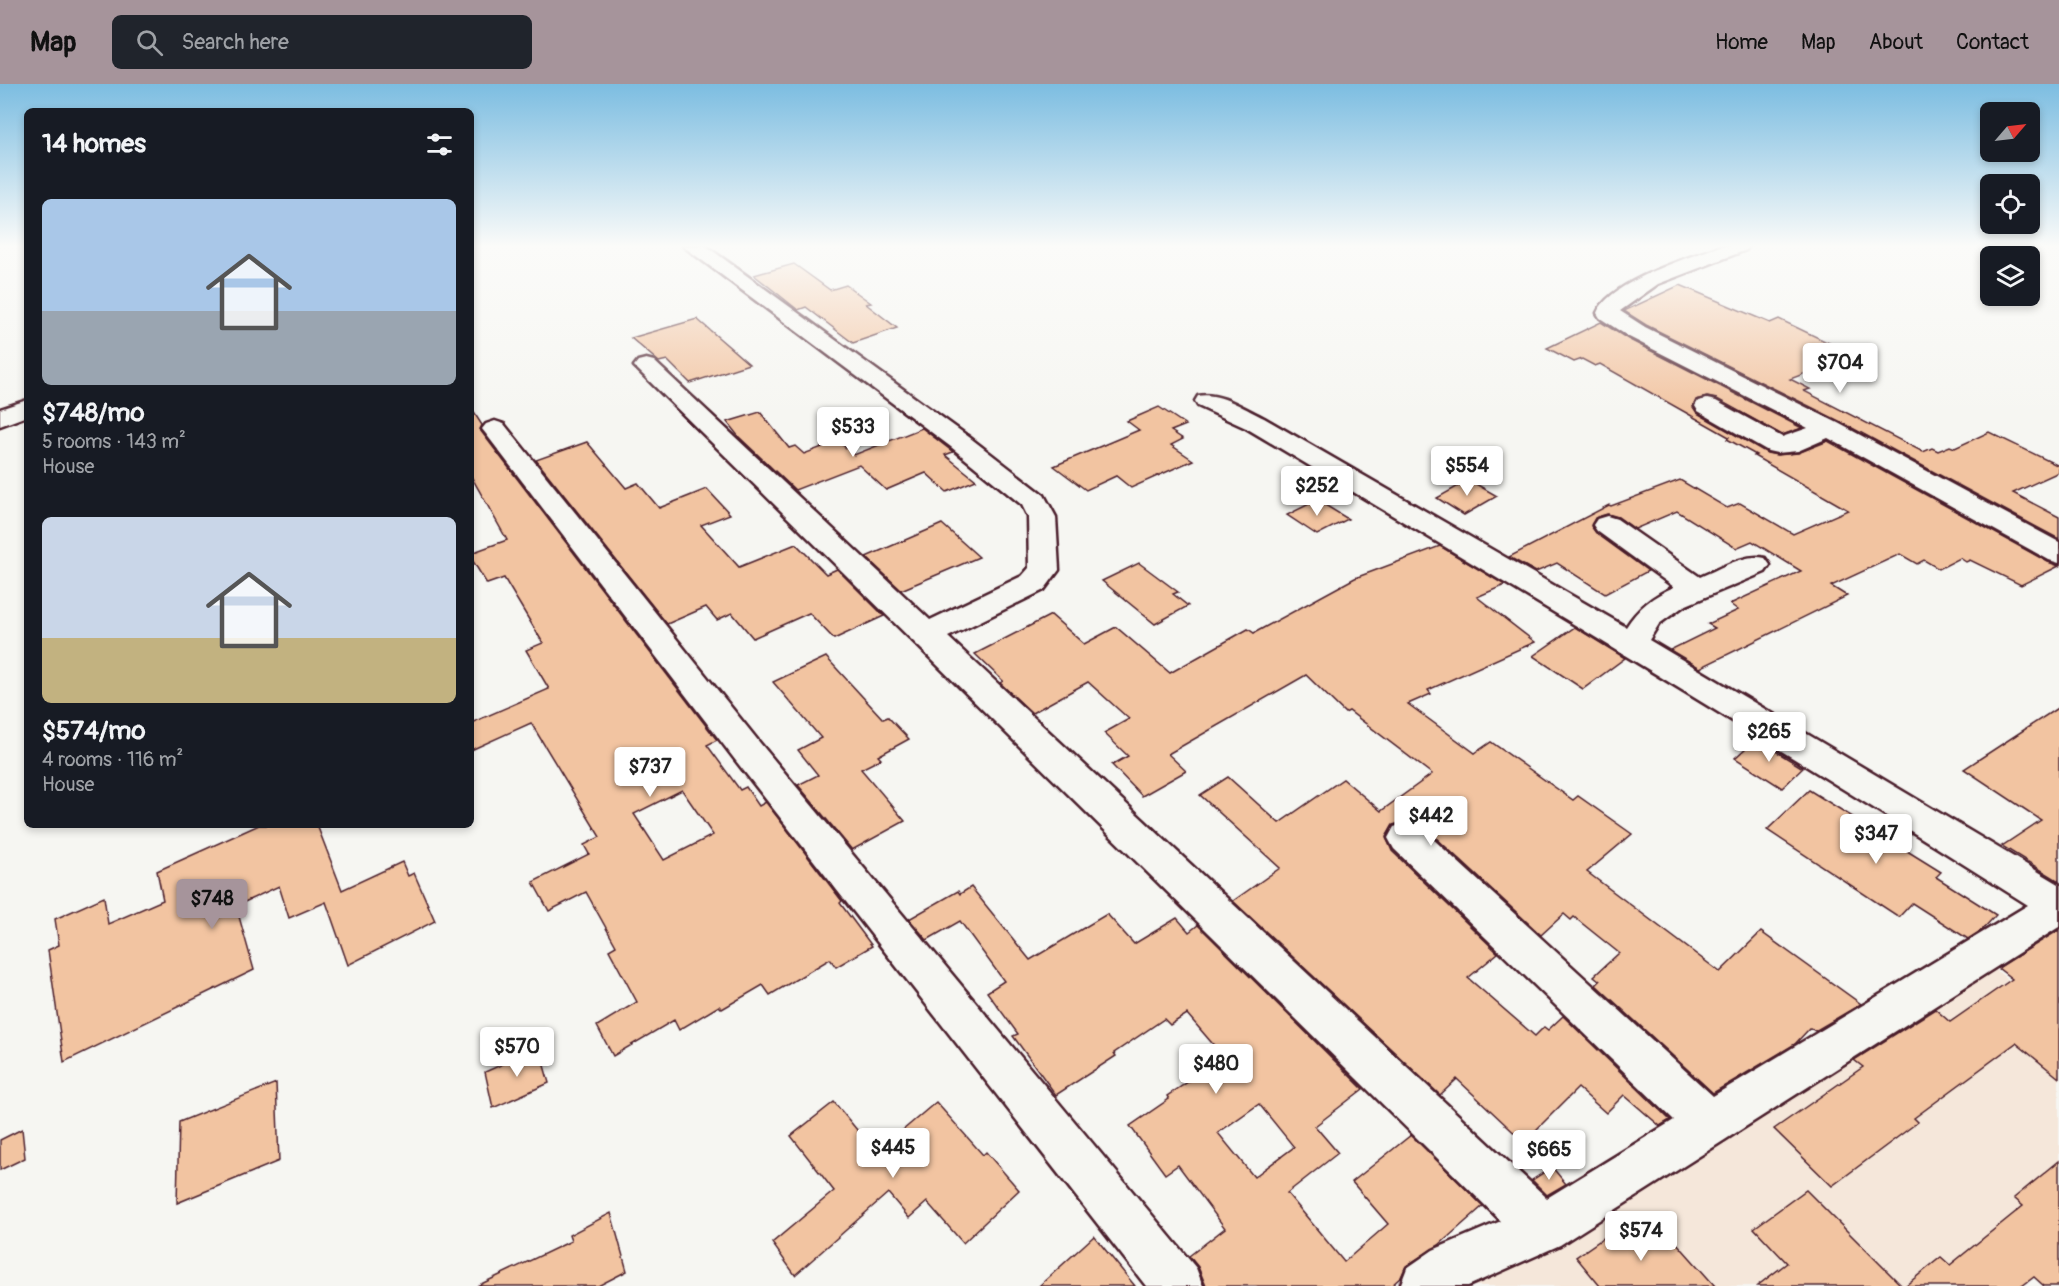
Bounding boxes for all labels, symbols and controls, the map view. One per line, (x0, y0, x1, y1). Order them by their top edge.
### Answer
search box (112, 15, 532, 69)
text: Map (30, 25, 76, 60)
icon: search (133, 26, 166, 59)
text: Search here (181, 28, 289, 56)
text: Home (1715, 29, 1768, 56)
text: Map (1801, 29, 1836, 56)
text: About (1869, 29, 1923, 56)
text: Contact (1956, 29, 2029, 56)
north arrow (1980, 102, 2040, 162)
map controls (1980, 102, 2040, 306)
text: 14 homes (42, 128, 146, 160)
icon: filters (423, 128, 456, 161)
button: locate (1980, 174, 2040, 234)
icon: home (195, 238, 303, 346)
button: layers (1980, 246, 2040, 306)
pin: $704 (1804, 343, 1876, 394)
text: $704 (1817, 350, 1863, 375)
text: $748/mo (42, 397, 144, 429)
pin: $533 (817, 407, 889, 458)
text: $533 (831, 414, 875, 439)
text: 5 rooms · 143 m² (42, 429, 186, 454)
pin: $554 (1431, 446, 1503, 497)
text: $554 (1445, 453, 1489, 478)
text: House (42, 454, 94, 479)
pin: $252 (1281, 466, 1353, 517)
text: $252 (1295, 473, 1339, 498)
icon: home (195, 556, 303, 664)
pin: $265 (1733, 712, 1805, 763)
text: $574/mo (42, 715, 145, 747)
text: $265 (1747, 719, 1791, 744)
text: 4 rooms · 116 m² (42, 747, 183, 772)
pin: $737 (614, 747, 686, 798)
text: $737 (628, 754, 672, 779)
text: House (42, 772, 94, 797)
pin: $442 (1395, 796, 1467, 847)
text: $442 (1408, 803, 1454, 828)
pin: $347 (1840, 814, 1912, 865)
text: $347 (1854, 821, 1898, 846)
pin: $748 (176, 879, 248, 930)
text: $748 (190, 886, 234, 911)
pin: $570 (481, 1027, 553, 1078)
text: $570 (494, 1034, 540, 1059)
pin: $480 (1180, 1044, 1252, 1095)
text: $480 (1193, 1051, 1239, 1076)
pin: $445 (857, 1128, 929, 1179)
pin: $665 (1513, 1130, 1585, 1181)
text: $445 (871, 1135, 915, 1160)
text: $665 (1527, 1137, 1571, 1162)
pin: $574 (1605, 1211, 1677, 1262)
text: $574 (1619, 1218, 1663, 1243)

